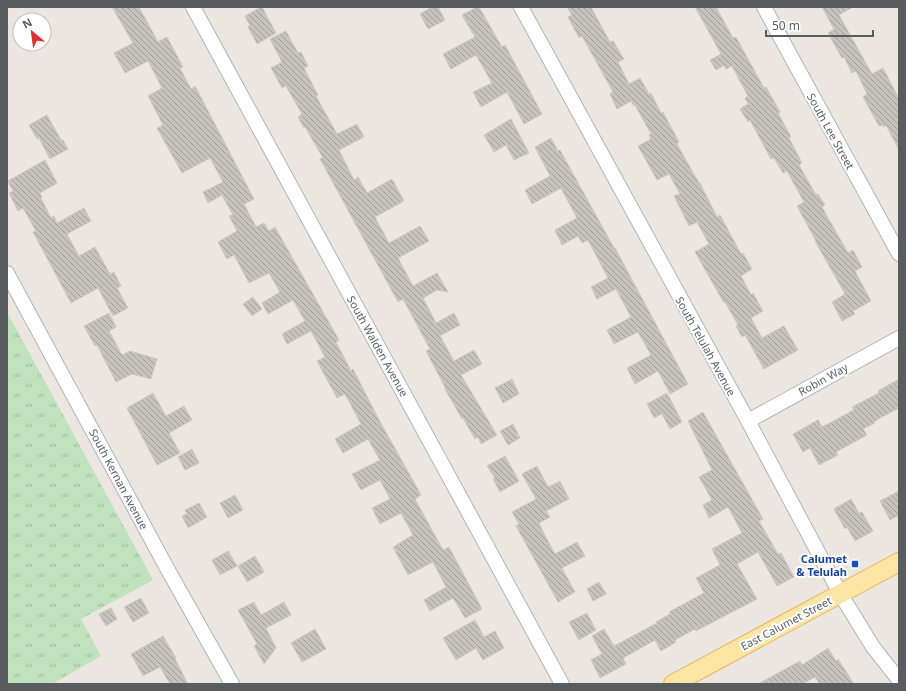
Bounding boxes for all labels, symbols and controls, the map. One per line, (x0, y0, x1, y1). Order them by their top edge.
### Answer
north arrow (12, 12, 52, 52)
scale bar (766, 12, 873, 38)
text: N (19, 14, 34, 32)
text: 50 m (772, 17, 800, 34)
street label: South Lee Street (804, 90, 858, 172)
street label: South Walden Avenue (344, 293, 412, 399)
street label: South Telulah Avenue (672, 294, 740, 398)
street label: Robin Way (796, 359, 851, 399)
street label: South Kernan Avenue (86, 426, 152, 532)
place label: Calumet & Telulah (796, 551, 847, 579)
marker: Calumet & Telulah (850, 559, 860, 569)
street label: East Calumet Street (738, 593, 834, 653)

